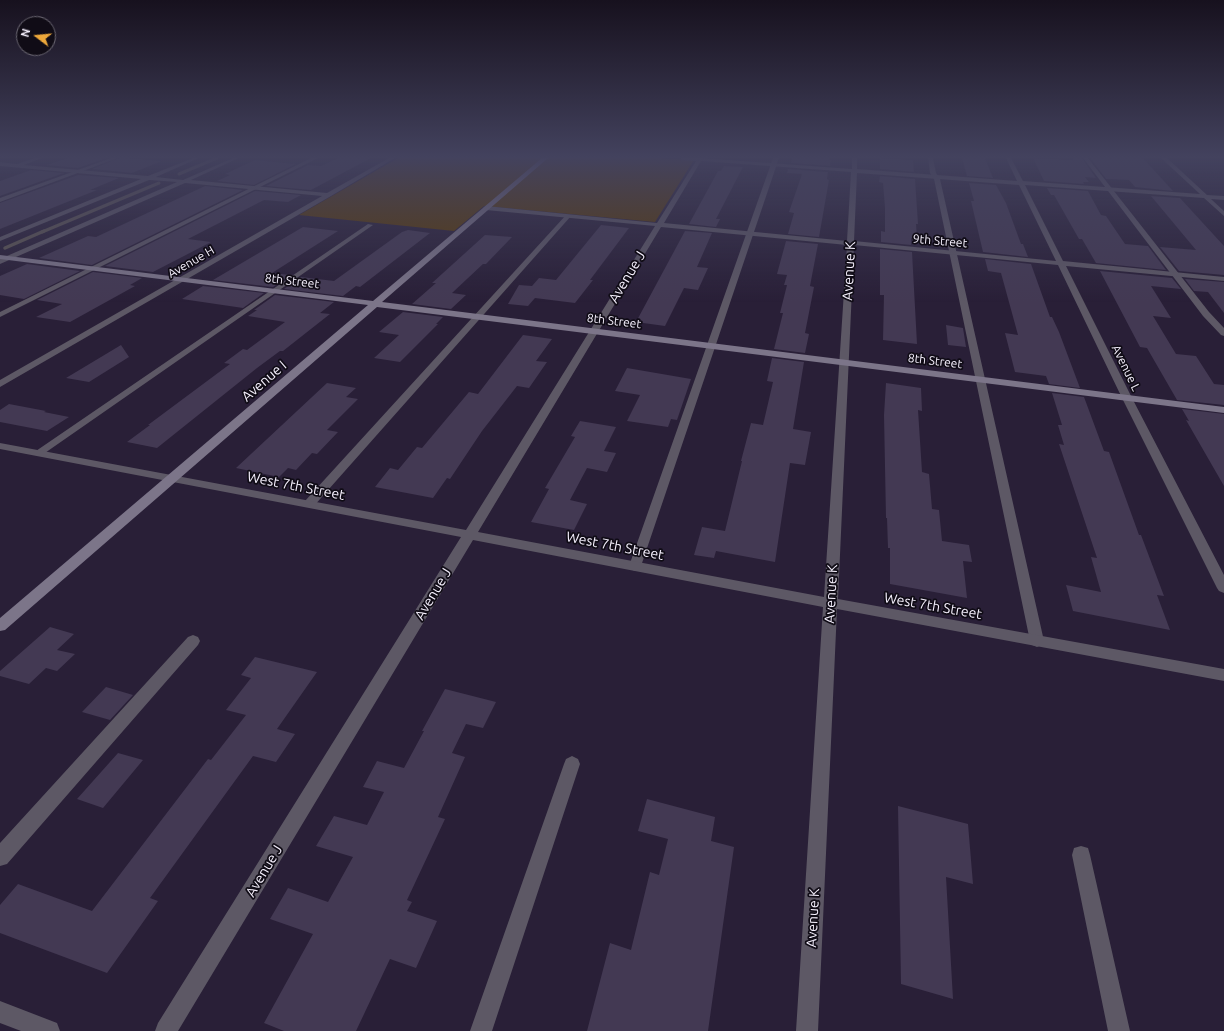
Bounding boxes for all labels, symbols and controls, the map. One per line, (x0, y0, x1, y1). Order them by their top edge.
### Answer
north arrow (16, 16, 56, 56)
text: N (19, 27, 32, 39)
street label: 9th Street (912, 231, 968, 251)
street label: Avenue K (839, 241, 859, 301)
street label: Avenue H (165, 243, 217, 281)
street label: Avenue J (605, 248, 649, 306)
street label: 8th Street (264, 271, 320, 291)
street label: 8th Street (586, 311, 642, 331)
street label: Avenue L (1109, 343, 1143, 393)
street label: 8th Street (907, 351, 963, 371)
street label: Avenue I (238, 357, 290, 405)
street label: West 7th Street (246, 468, 346, 504)
street label: West 7th Street (565, 528, 665, 564)
street label: Avenue K (821, 564, 841, 624)
street label: Avenue J (411, 565, 455, 623)
street label: West 7th Street (883, 589, 983, 623)
street label: Avenue J (242, 842, 286, 900)
street label: Avenue K (803, 888, 823, 948)

